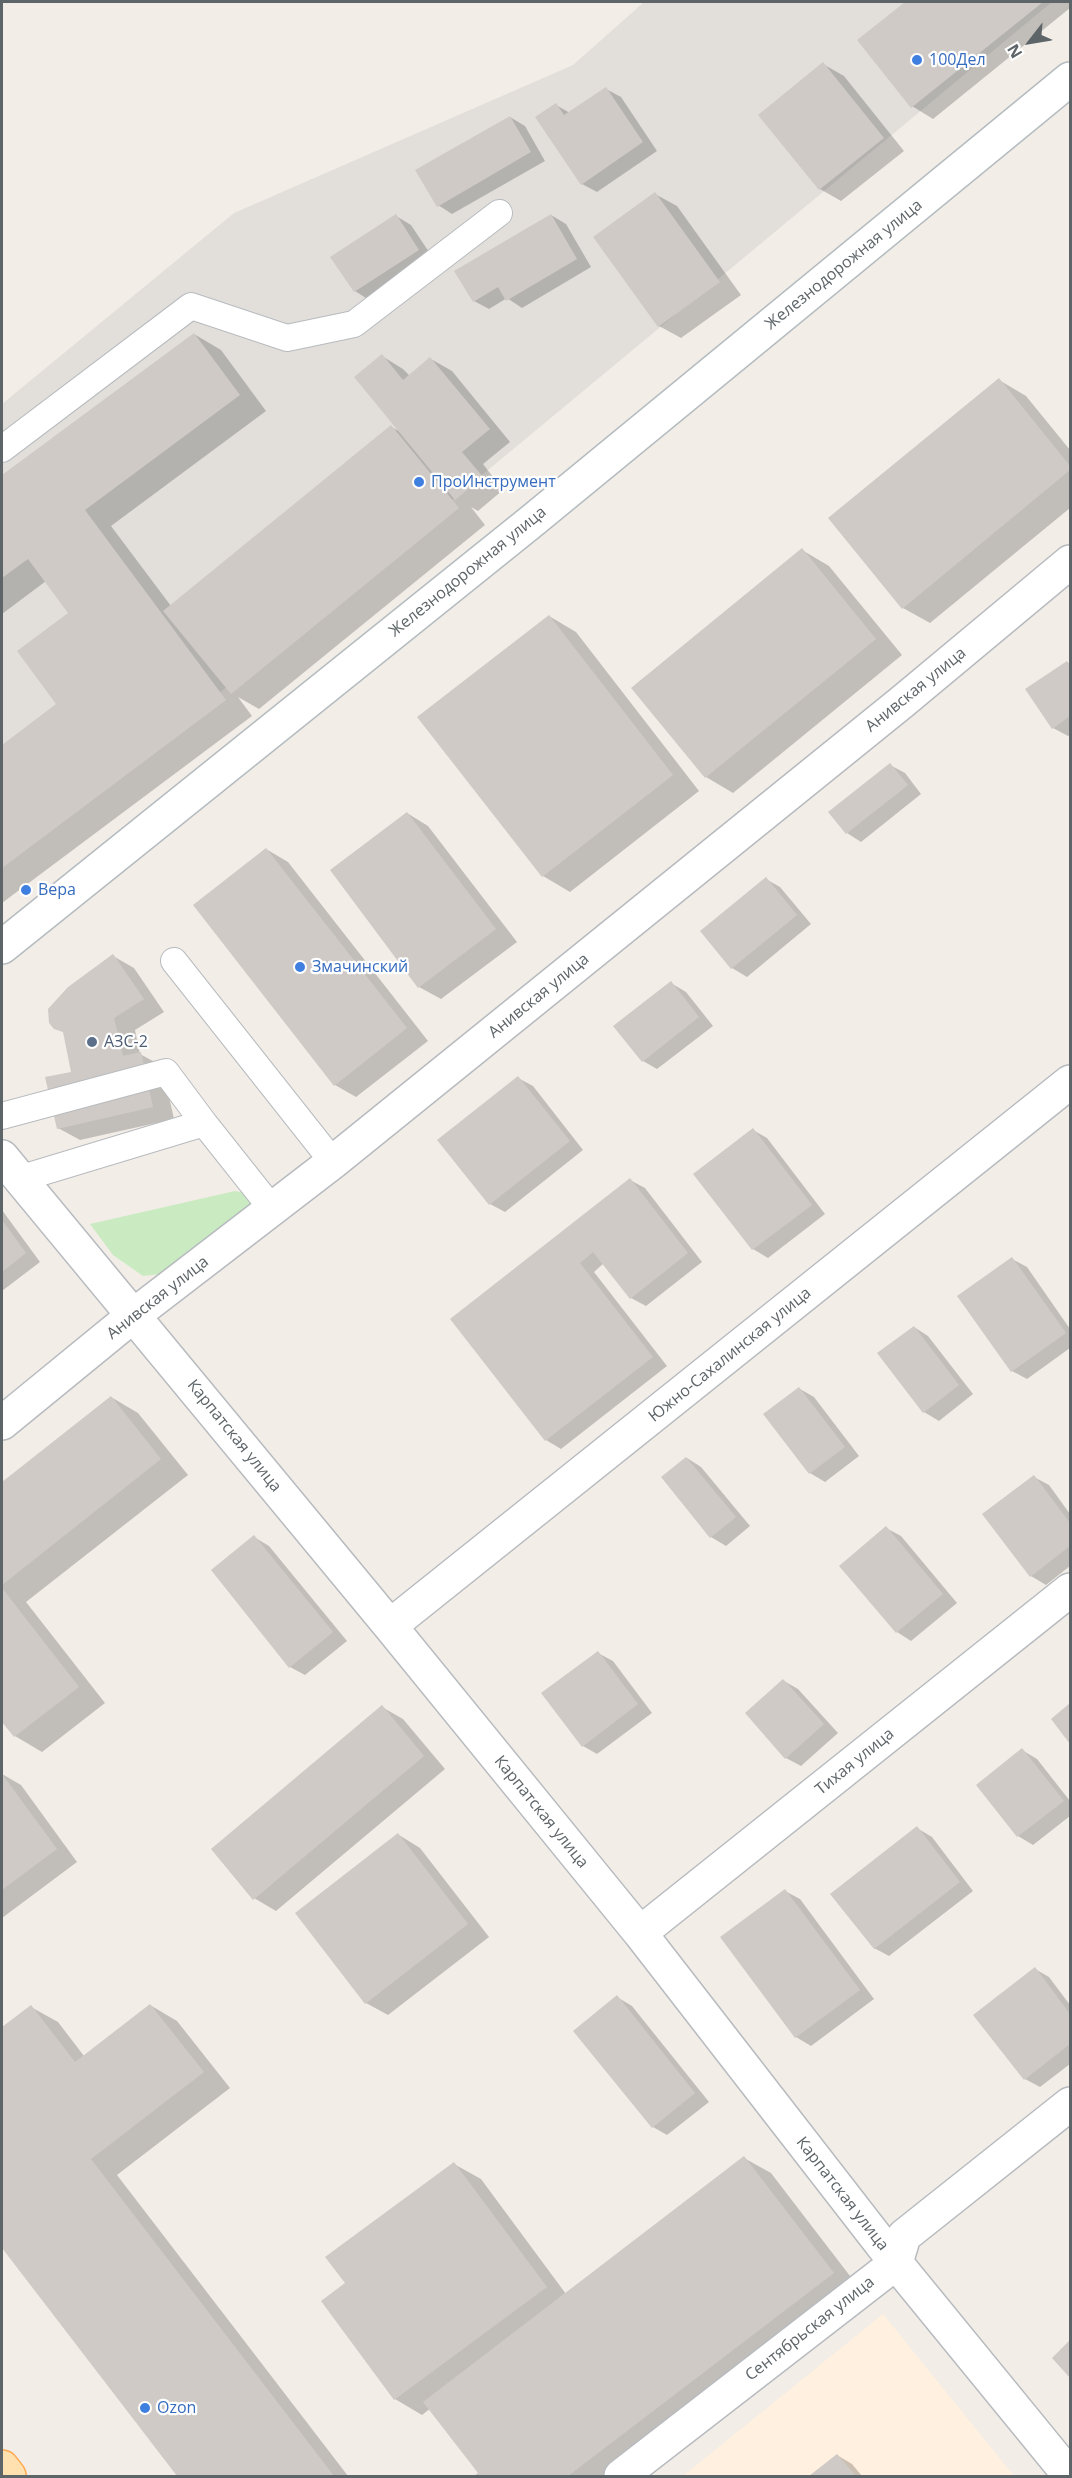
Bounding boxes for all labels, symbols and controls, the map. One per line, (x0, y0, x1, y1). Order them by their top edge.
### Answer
north arrow (1000, 12, 1060, 72)
text: N (1002, 40, 1027, 63)
place label: 100Дел (929, 50, 986, 70)
marker: 100Дел (910, 53, 924, 67)
street label: Железнодорожная улица (762, 196, 926, 334)
place label: ПроИнструмент (431, 472, 556, 492)
marker: ПроИнструмент (412, 475, 426, 489)
street label: Железнодорожная улица (386, 503, 550, 641)
street label: Анивская улица (862, 644, 970, 736)
place label: Вера (38, 880, 76, 900)
marker: Вера (19, 883, 33, 897)
street label: Анивская улица (485, 950, 593, 1042)
place label: Змачинский (312, 957, 408, 977)
marker: Змачинский (293, 960, 307, 974)
place label: АЗС-2 (104, 1032, 148, 1052)
marker: АЗС-2 (85, 1035, 99, 1049)
street label: Анивская улица (103, 1252, 213, 1344)
street label: Южно-Сахалинская улица (645, 1284, 815, 1426)
street label: Карпатская улица (183, 1376, 285, 1496)
street label: Тихая улица (812, 1724, 898, 1800)
street label: Карпатская улица (490, 1752, 592, 1872)
street label: Карпатская улица (792, 2133, 892, 2255)
street label: Сентябрьская улица (742, 2273, 878, 2385)
place label: Ozon (157, 2398, 196, 2418)
marker: Ozon (138, 2401, 152, 2415)

